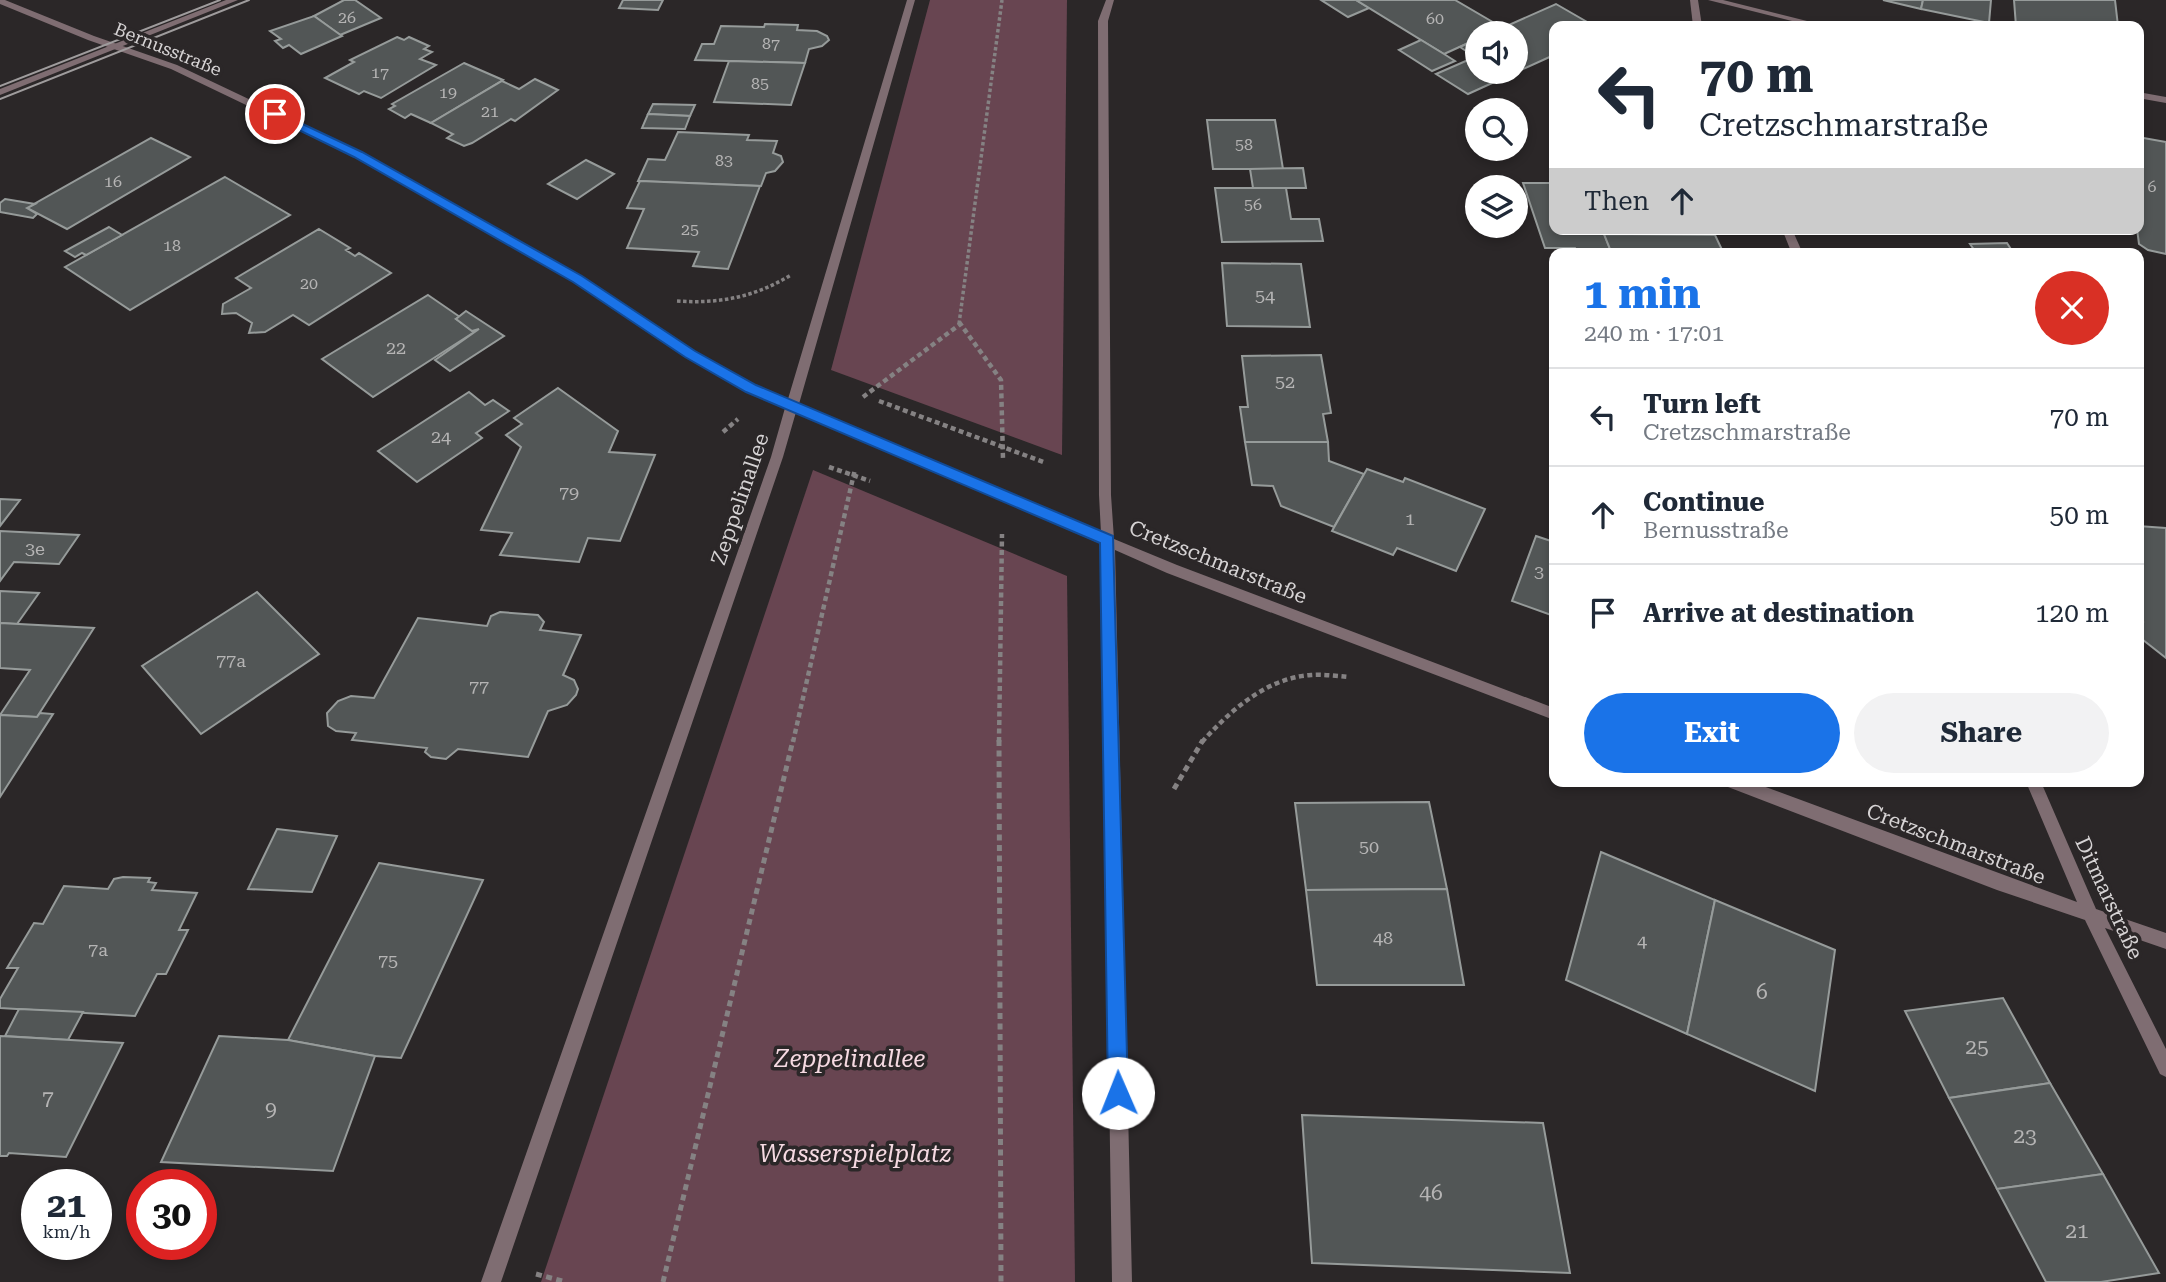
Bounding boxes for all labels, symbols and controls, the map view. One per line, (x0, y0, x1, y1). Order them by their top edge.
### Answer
house number: 26 (338, 8, 356, 27)
house number: 60 (1426, 9, 1444, 28)
street label: Bernusstraße (111, 18, 225, 80)
map controls (1465, 21, 1528, 238)
button: sound (1465, 21, 1528, 84)
house number: 87 (762, 34, 780, 53)
text: 70 m (1699, 47, 1814, 104)
icon: left (1584, 49, 1675, 140)
house number: 17 (371, 63, 389, 82)
house number: 85 (751, 74, 769, 93)
house number: 19 (439, 83, 457, 102)
pin (245, 84, 305, 144)
icon: arrive (256, 95, 294, 133)
button: search (1465, 98, 1528, 161)
house number: 21 (481, 102, 499, 121)
text: Cretzschmarstraße (1699, 106, 1988, 144)
house number: 58 (1235, 135, 1253, 154)
house number: 83 (715, 151, 733, 170)
house number: 16 (104, 172, 122, 191)
button: layers (1465, 175, 1528, 238)
house number: 6 (2148, 177, 2157, 196)
icon: ahead (1663, 182, 1701, 220)
text: Then (1584, 186, 1649, 216)
house number: 56 (1244, 195, 1262, 214)
house number: 25 (681, 220, 699, 239)
house number: 18 (163, 236, 181, 255)
text: 1 min (1584, 269, 1701, 318)
button: close (2035, 271, 2109, 345)
house number: 20 (300, 274, 318, 293)
house number: 54 (1255, 285, 1275, 306)
text: 240 m · 17:01 (1584, 320, 1724, 347)
house number: 22 (386, 337, 406, 358)
house number: 52 (1275, 371, 1295, 392)
text: Turn left (1643, 389, 1761, 419)
icon: left (1584, 398, 1622, 436)
text: 70 m (2050, 402, 2109, 432)
text: Cretzschmarstraße (1643, 419, 1851, 446)
house number: 24 (431, 426, 451, 447)
street label: Zeppelinallee (706, 430, 774, 568)
house number: 79 (559, 482, 579, 503)
text: Continue (1643, 487, 1765, 517)
icon: ahead (1584, 496, 1622, 534)
text: 50 m (2050, 500, 2109, 530)
house number: 1 (1405, 508, 1415, 529)
street label: Cretzschmarstraße (1126, 515, 1310, 609)
text: Bernusstraße (1643, 517, 1789, 544)
house number: 3e (25, 538, 45, 559)
house number: 3 (1534, 561, 1544, 582)
icon: arrive (1584, 594, 1622, 632)
text: Arrive at destination (1643, 598, 1914, 628)
text: 120 m (2035, 598, 2109, 628)
house number: 77a (216, 650, 246, 671)
house number: 77 (469, 676, 489, 697)
button: Exit (1584, 693, 1840, 773)
button: Share (1854, 693, 2109, 773)
street label: Cretzschmarstraße (1863, 799, 2049, 889)
street label: Ditmarstraße (2070, 833, 2148, 963)
house number: 50 (1359, 836, 1379, 857)
house number: 48 (1373, 927, 1393, 948)
house number: 4 (1637, 930, 1647, 951)
house number: 7a (88, 939, 108, 960)
house number: 75 (378, 950, 398, 971)
house number: 6 (1756, 980, 1768, 1004)
house number: 25 (1965, 1035, 1989, 1059)
park label: Zeppelinallee (774, 1045, 925, 1073)
position arrow (1081, 1056, 1155, 1130)
house number: 7 (42, 1086, 54, 1110)
house number: 9 (265, 1097, 277, 1121)
house number: 23 (2013, 1124, 2037, 1148)
park label: Wasserspielplatz (759, 1140, 951, 1168)
speed limit sign: 30 (126, 1169, 217, 1260)
house number: 46 (1419, 1181, 1443, 1205)
text: 21 (47, 1185, 86, 1226)
house number: 21 (2065, 1219, 2089, 1243)
text: km/h (42, 1221, 91, 1242)

